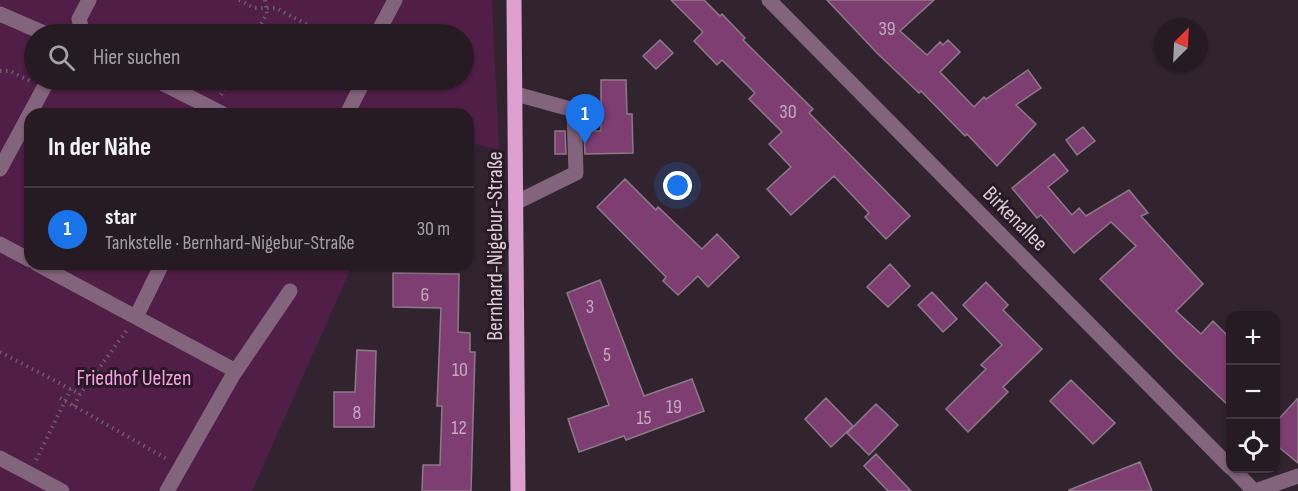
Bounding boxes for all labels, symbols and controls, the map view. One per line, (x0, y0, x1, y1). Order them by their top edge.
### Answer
house number: 39 (878, 17, 896, 41)
north arrow (1154, 18, 1208, 72)
search box (24, 24, 474, 90)
icon: search (45, 41, 78, 74)
text: Hier suchen (93, 44, 181, 71)
pin: 1 (566, 94, 604, 144)
house number: 30 (779, 100, 797, 124)
text: In der Nähe (48, 132, 151, 163)
street label: Bernhard-Nigebur-Straße (482, 151, 509, 341)
your location (663, 171, 692, 200)
street label: Birkenallee (977, 181, 1053, 257)
text: star (105, 204, 136, 231)
text: 1 (64, 217, 71, 241)
text: 30 m (417, 217, 450, 241)
text: Tankstelle · Bernhard-Nigebur-Straße (105, 231, 355, 255)
house number: 6 (421, 283, 429, 307)
house number: 3 (586, 295, 594, 319)
map controls (1226, 311, 1280, 473)
button: + (1226, 311, 1280, 365)
house number: 5 (603, 343, 611, 367)
house number: 10 (452, 358, 468, 382)
park label: Friedhof Uelzen (77, 365, 191, 392)
button: − (1226, 365, 1280, 419)
house number: 19 (666, 395, 682, 419)
house number: 8 (353, 401, 361, 425)
house number: 15 (636, 406, 652, 430)
house number: 12 (451, 416, 467, 440)
button: locate (1226, 419, 1280, 473)

